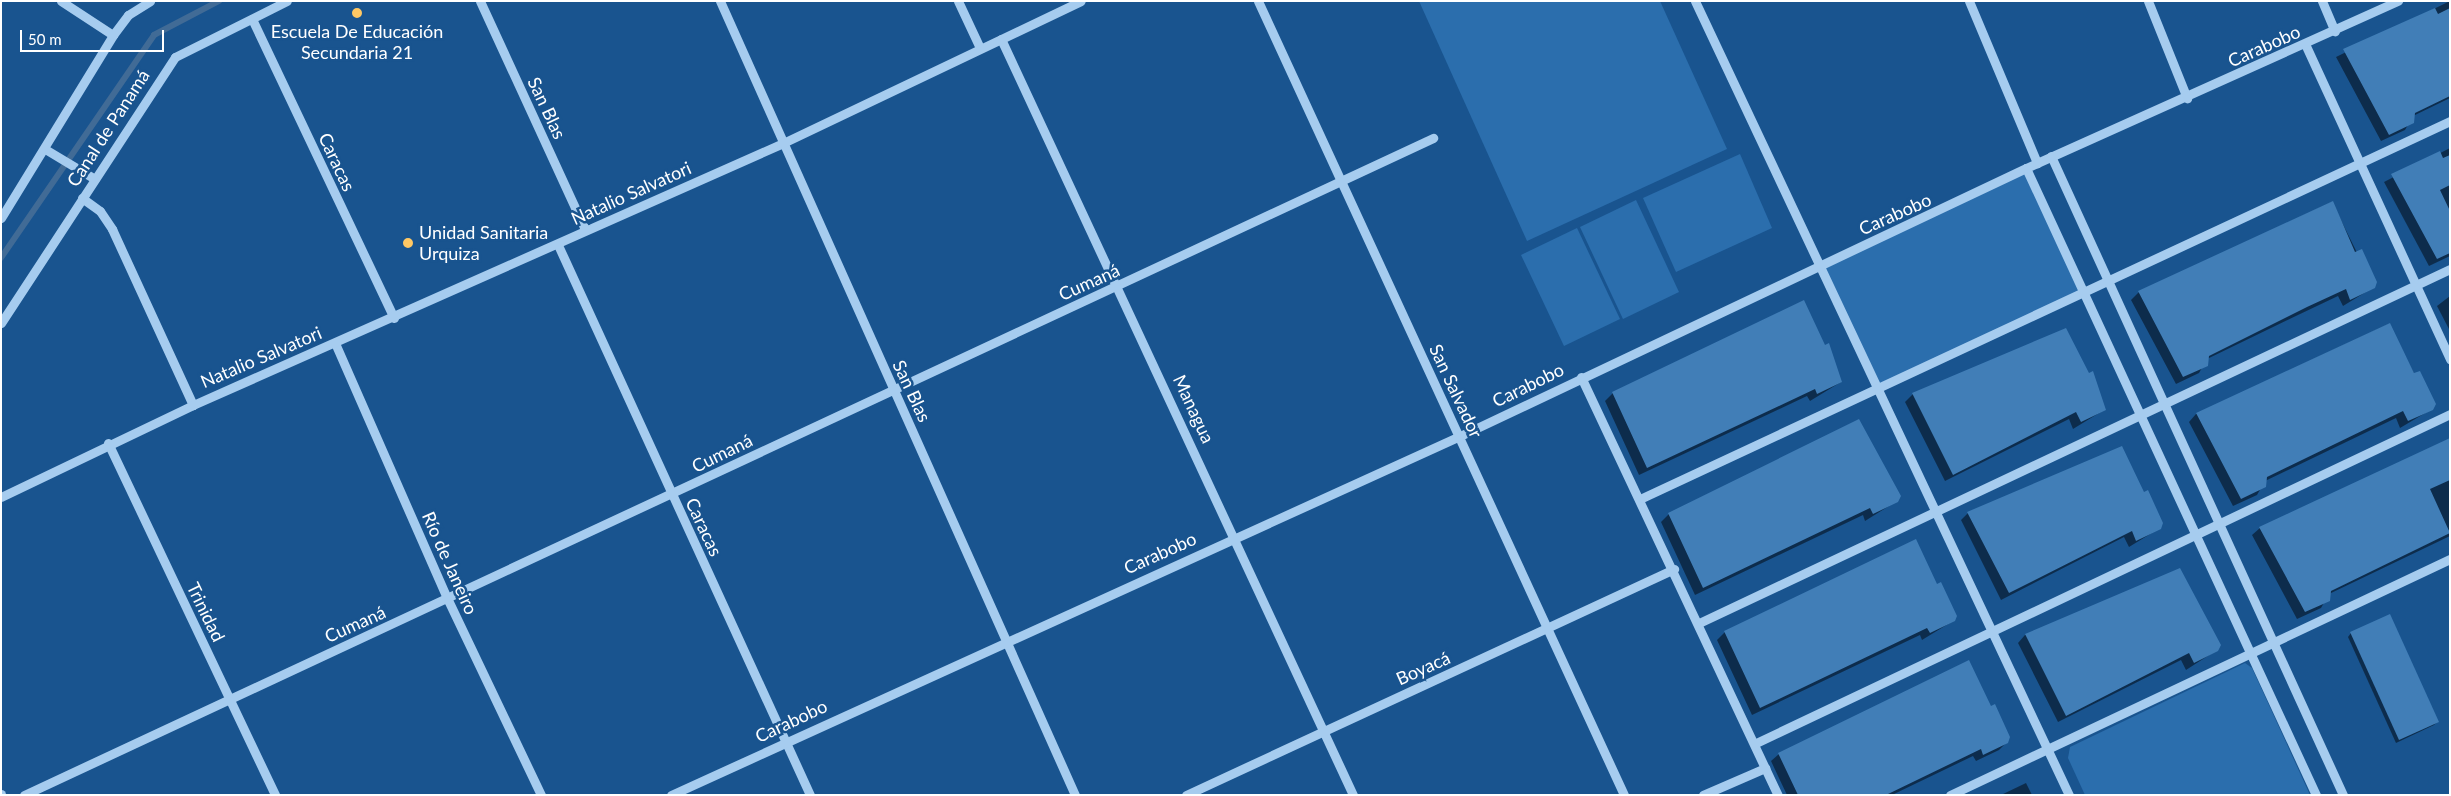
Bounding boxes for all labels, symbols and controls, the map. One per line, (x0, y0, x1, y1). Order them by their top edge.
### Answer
marker: Escuela De Educación Secundaria 21 (351, 7, 363, 19)
scale bar (22, 20, 166, 52)
street label: Carabobo (2224, 20, 2304, 72)
place label: Escuela De Educación Secundaria 21 (271, 21, 443, 64)
text: 50 m (28, 30, 62, 48)
street label: Canal de Panamá (62, 65, 154, 191)
street label: San Blas (523, 74, 571, 142)
street label: Caracas (314, 129, 360, 195)
street label: Natalio Salvatori (568, 157, 694, 229)
street label: Carabobo (1855, 188, 1935, 240)
place label: Unidad Sanitaria Urquiza (419, 222, 548, 264)
marker: Unidad Sanitaria Urquiza (401, 236, 415, 250)
street label: Cumaná (1055, 259, 1123, 305)
street label: Natalio Salvatori (197, 322, 325, 392)
street label: San Salvador (1425, 341, 1487, 441)
street label: San Blas (888, 357, 936, 425)
street label: Carabobo (1489, 358, 1567, 412)
street label: Managua (1169, 371, 1219, 447)
street label: Cumaná (688, 429, 756, 477)
street label: Caracas (681, 494, 727, 560)
street label: Río de Janeiro (418, 508, 482, 618)
street label: Carabobo (1120, 527, 1200, 579)
street label: Trinidad (182, 579, 230, 645)
street label: Cumaná (321, 601, 389, 647)
street label: Boyacá (1393, 647, 1453, 689)
street label: Carabobo (752, 695, 830, 747)

